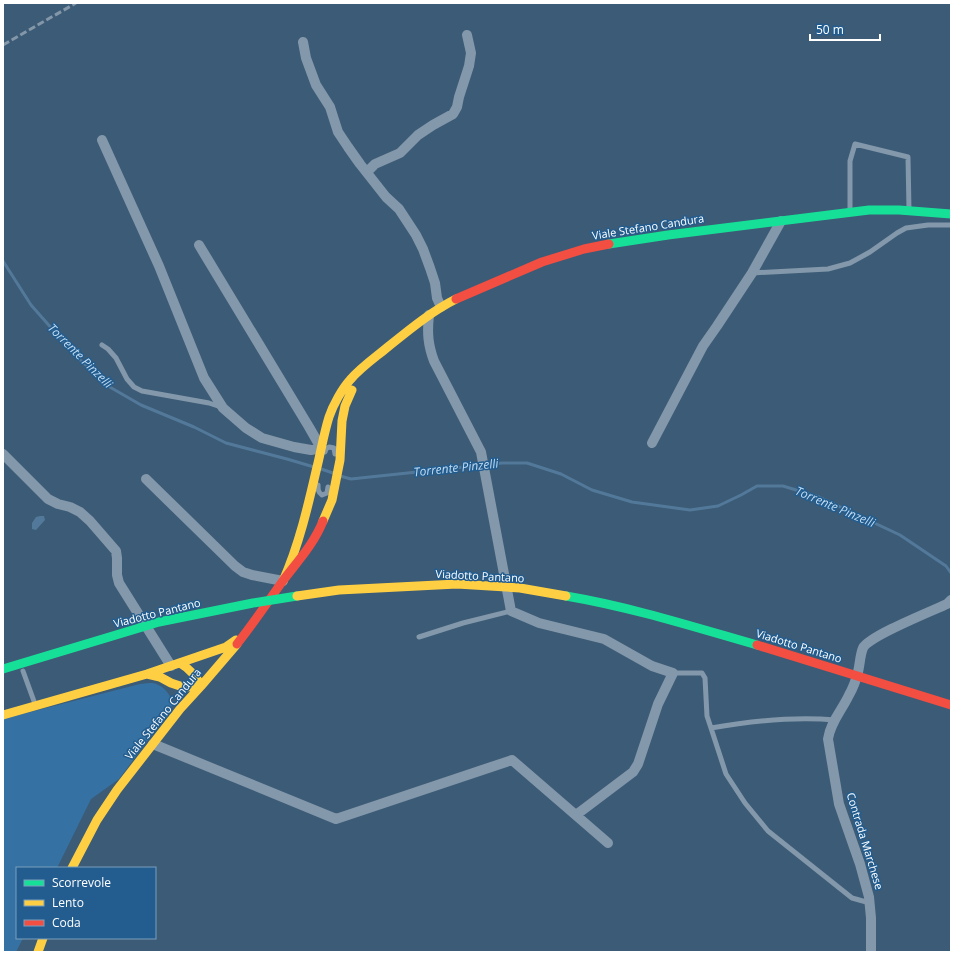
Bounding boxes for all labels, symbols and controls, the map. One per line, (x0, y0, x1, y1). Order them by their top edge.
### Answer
scale bar (810, 16, 880, 42)
text: 50 m (816, 21, 844, 38)
street label: Viale Stefano Candura (591, 210, 705, 243)
water label: Torrente Pinzelli (44, 319, 117, 392)
water label: Torrente Pinzelli (413, 454, 500, 480)
water label: Torrente Pinzelli (793, 482, 879, 531)
street label: Viadotto Pantano (435, 566, 525, 585)
street label: Viadotto Pantano (112, 594, 202, 631)
street label: Viadotto Pantano (754, 625, 844, 666)
street label: Viale Stefano Candura (121, 665, 204, 762)
street label: Contrada Marchese (844, 791, 887, 891)
legend (16, 867, 156, 939)
text: Scorrevole (52, 874, 111, 891)
text: Lento (52, 894, 84, 911)
text: Coda (52, 914, 81, 931)

